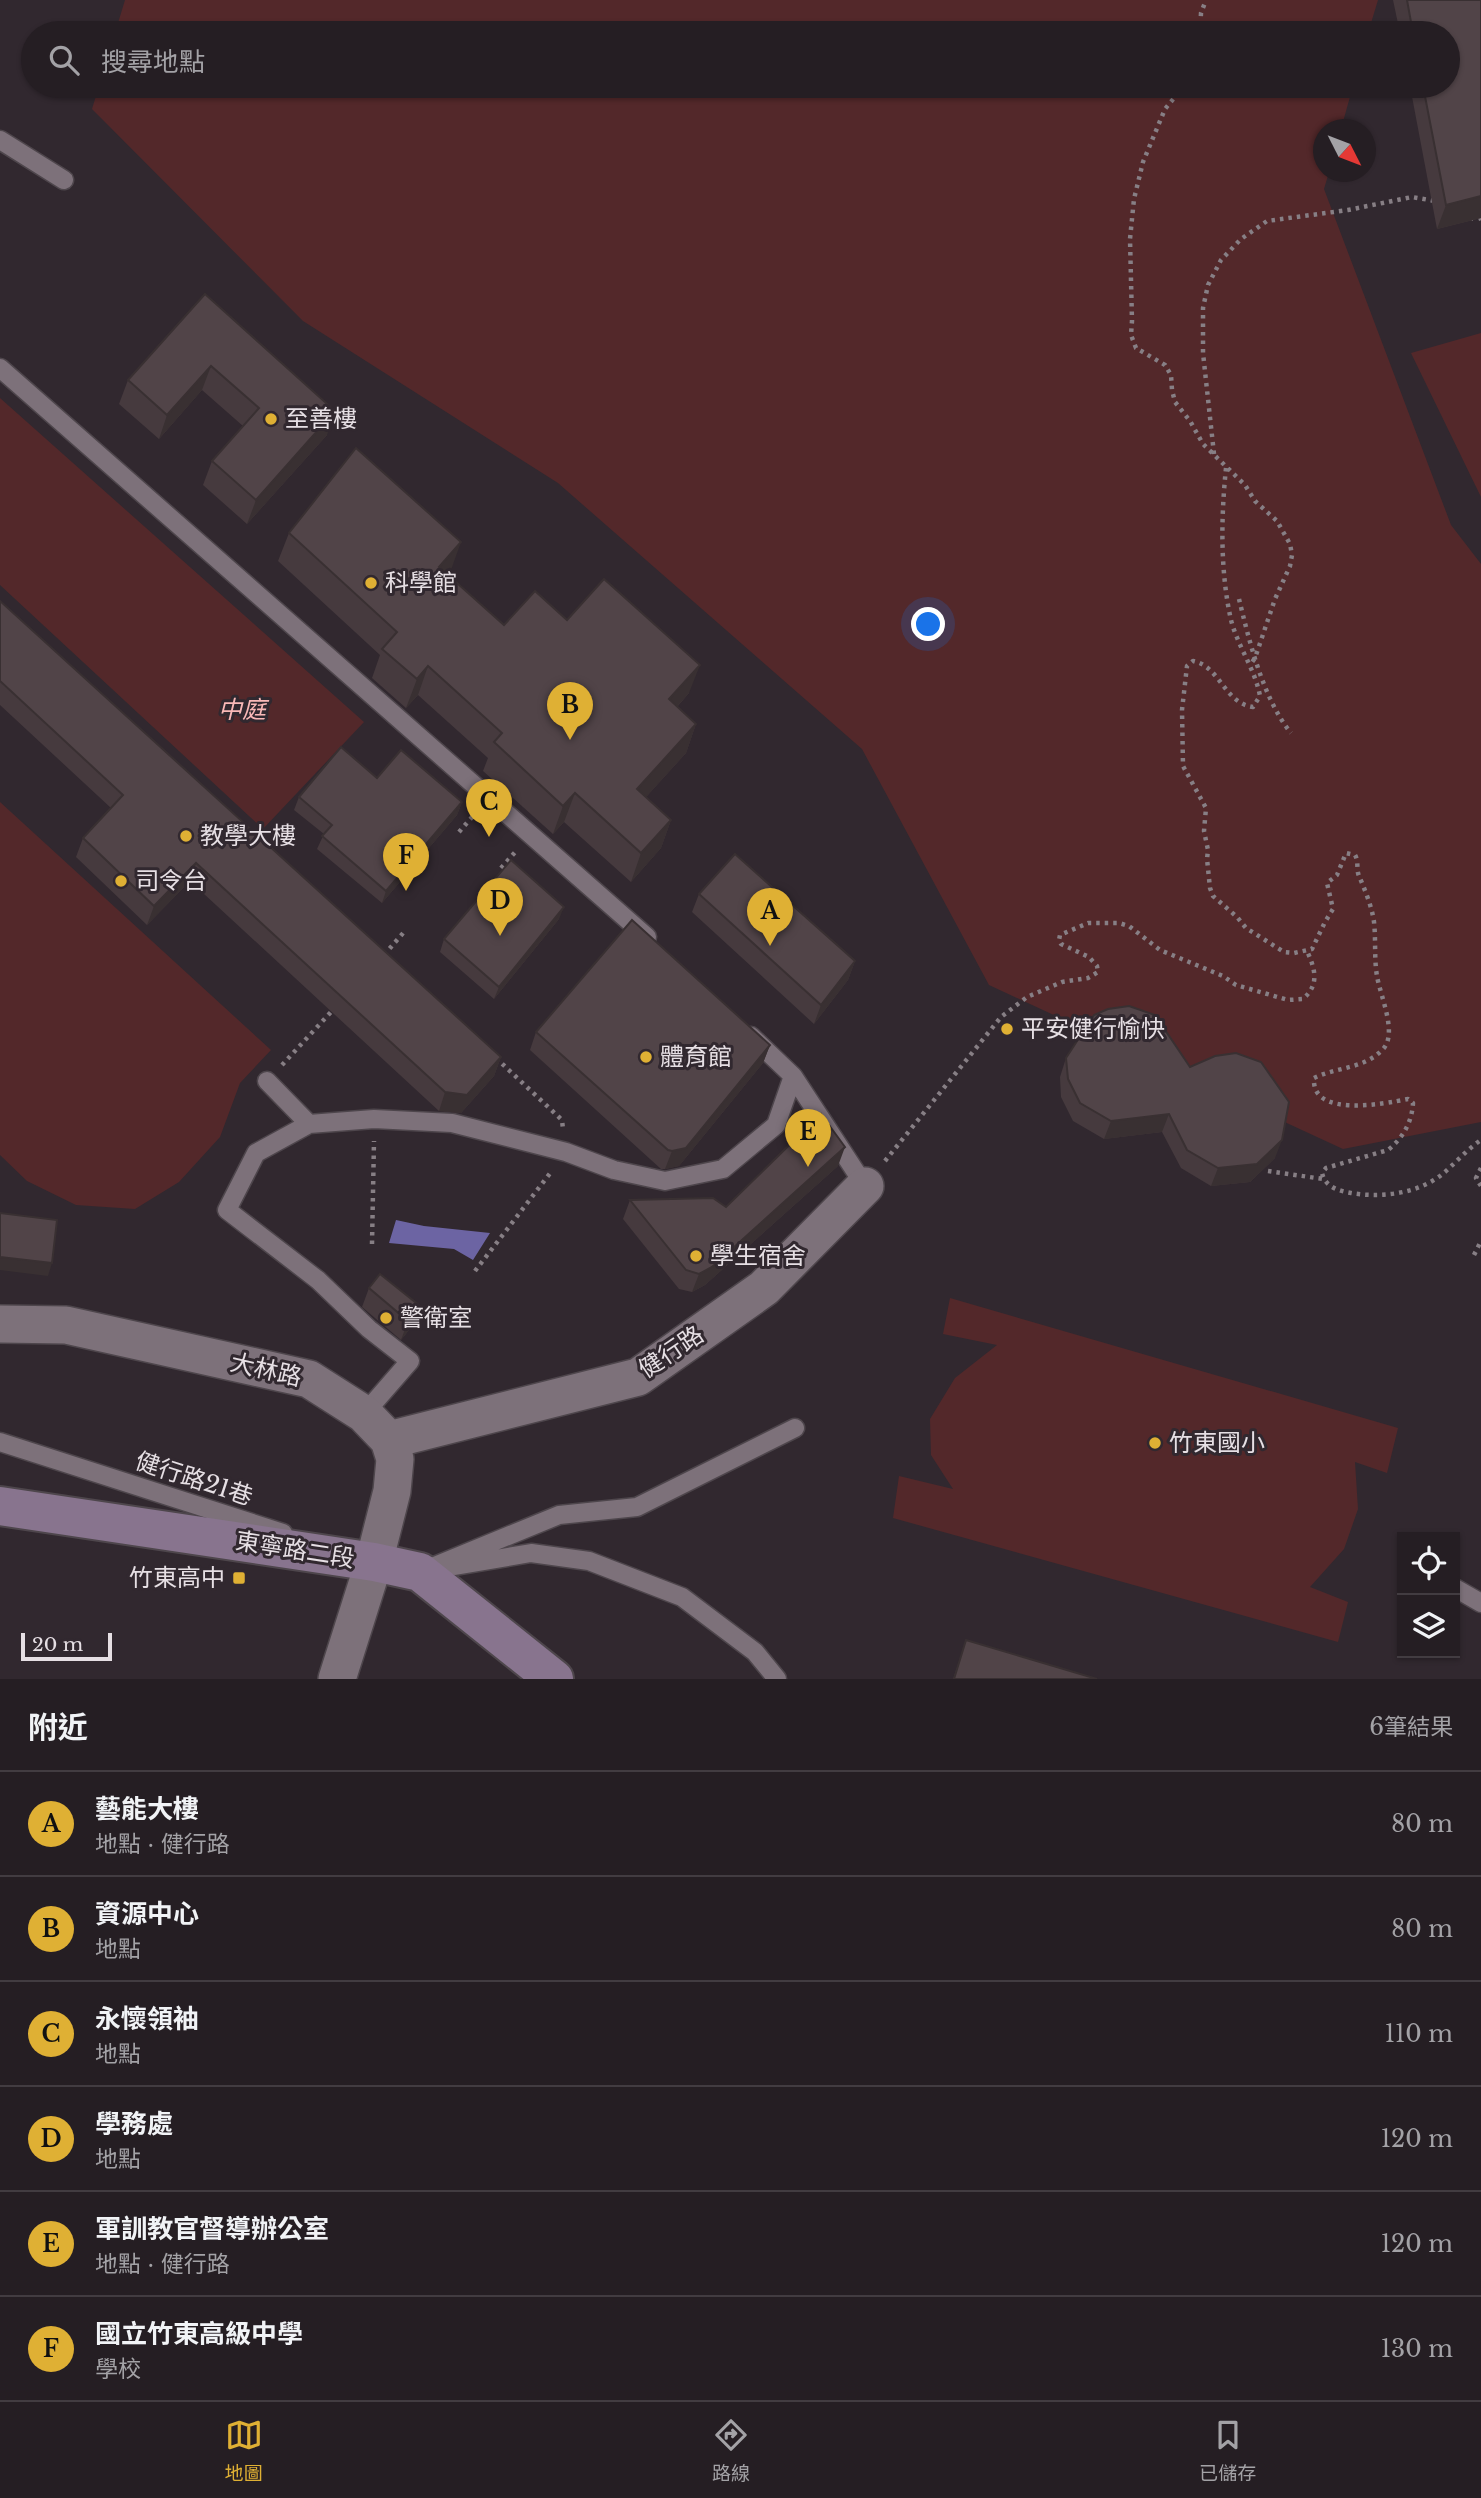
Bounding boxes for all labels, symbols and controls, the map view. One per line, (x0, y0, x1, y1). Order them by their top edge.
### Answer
search box (21, 21, 1460, 98)
icon: search (45, 41, 83, 79)
text: 搜尋地點 (101, 46, 205, 78)
north arrow (1313, 119, 1376, 182)
place label: 至善樓 (285, 404, 357, 433)
marker: 至善樓 (263, 411, 279, 427)
place label: 科學館 (385, 568, 457, 597)
marker: 科學館 (363, 575, 379, 591)
your location (911, 607, 945, 641)
pin: B (547, 682, 593, 740)
park label: 中庭 (218, 695, 270, 724)
pin: C (466, 779, 512, 837)
place label: 教學大樓 (200, 821, 296, 850)
marker: 教學大樓 (178, 828, 194, 844)
pin: F (383, 833, 429, 891)
place label: 司令台 (135, 866, 207, 895)
marker: 司令台 (113, 873, 129, 889)
pin: D (477, 878, 523, 936)
pin: A (747, 888, 793, 946)
place label: 平安健行愉快 (1021, 1014, 1165, 1043)
marker: 平安健行愉快 (999, 1021, 1015, 1037)
place label: 體育館 (660, 1042, 732, 1071)
marker: 體育館 (638, 1049, 654, 1065)
pin: E (785, 1109, 831, 1167)
place label: 學生宿舍 (710, 1241, 806, 1270)
marker: 學生宿舍 (688, 1248, 704, 1264)
place label: 警衛室 (400, 1303, 472, 1332)
marker: 警衛室 (378, 1310, 394, 1326)
street label: 健行路 (633, 1319, 709, 1384)
street label: 大林路 (228, 1347, 304, 1392)
place label: 竹東國小 (1169, 1428, 1265, 1457)
marker: 竹東國小 (1147, 1435, 1163, 1451)
street label: 健行路21巷 (132, 1446, 256, 1511)
street label: 東寧路二段 (234, 1526, 357, 1573)
map controls (1397, 1532, 1460, 1658)
button: locate (1397, 1532, 1460, 1595)
place label: 竹東高中 (129, 1563, 225, 1592)
marker: 竹東高中 (231, 1570, 247, 1586)
button: layers (1397, 1595, 1460, 1658)
scale bar (21, 1630, 112, 1662)
text: 20 m (32, 1633, 83, 1656)
text: 附近 (28, 1709, 88, 1746)
text: 6筆結果 (1369, 1713, 1453, 1741)
text: 藝能大樓 (95, 1793, 199, 1825)
text: A (42, 1810, 60, 1838)
text: 80 m (1391, 1810, 1453, 1838)
text: 地點 · 健行路 (95, 1830, 230, 1858)
text: 資源中心 (95, 1898, 199, 1930)
text: B (42, 1915, 60, 1943)
text: 80 m (1391, 1915, 1453, 1943)
text: 地點 (95, 1935, 141, 1963)
text: 永懷領袖 (95, 2003, 199, 2035)
text: C (42, 2020, 60, 2048)
text: 110 m (1385, 2020, 1453, 2048)
text: 地點 (95, 2040, 141, 2068)
text: 學務處 (95, 2108, 173, 2140)
text: D (40, 2125, 62, 2153)
text: 120 m (1381, 2125, 1453, 2153)
text: 地點 (95, 2145, 141, 2173)
text: 軍訓教官督導辦公室 (95, 2213, 329, 2245)
text: E (42, 2230, 60, 2258)
text: 120 m (1381, 2230, 1453, 2258)
text: 地點 · 健行路 (95, 2250, 230, 2278)
text: 國立竹東高級中學 (95, 2318, 303, 2350)
text: F (43, 2335, 59, 2363)
text: 130 m (1381, 2335, 1453, 2363)
text: 學校 (95, 2355, 141, 2383)
tab: 地圖 (225, 2416, 263, 2485)
tab: 路線 (712, 2416, 750, 2485)
tab: 已儲存 (1199, 2416, 1256, 2485)

